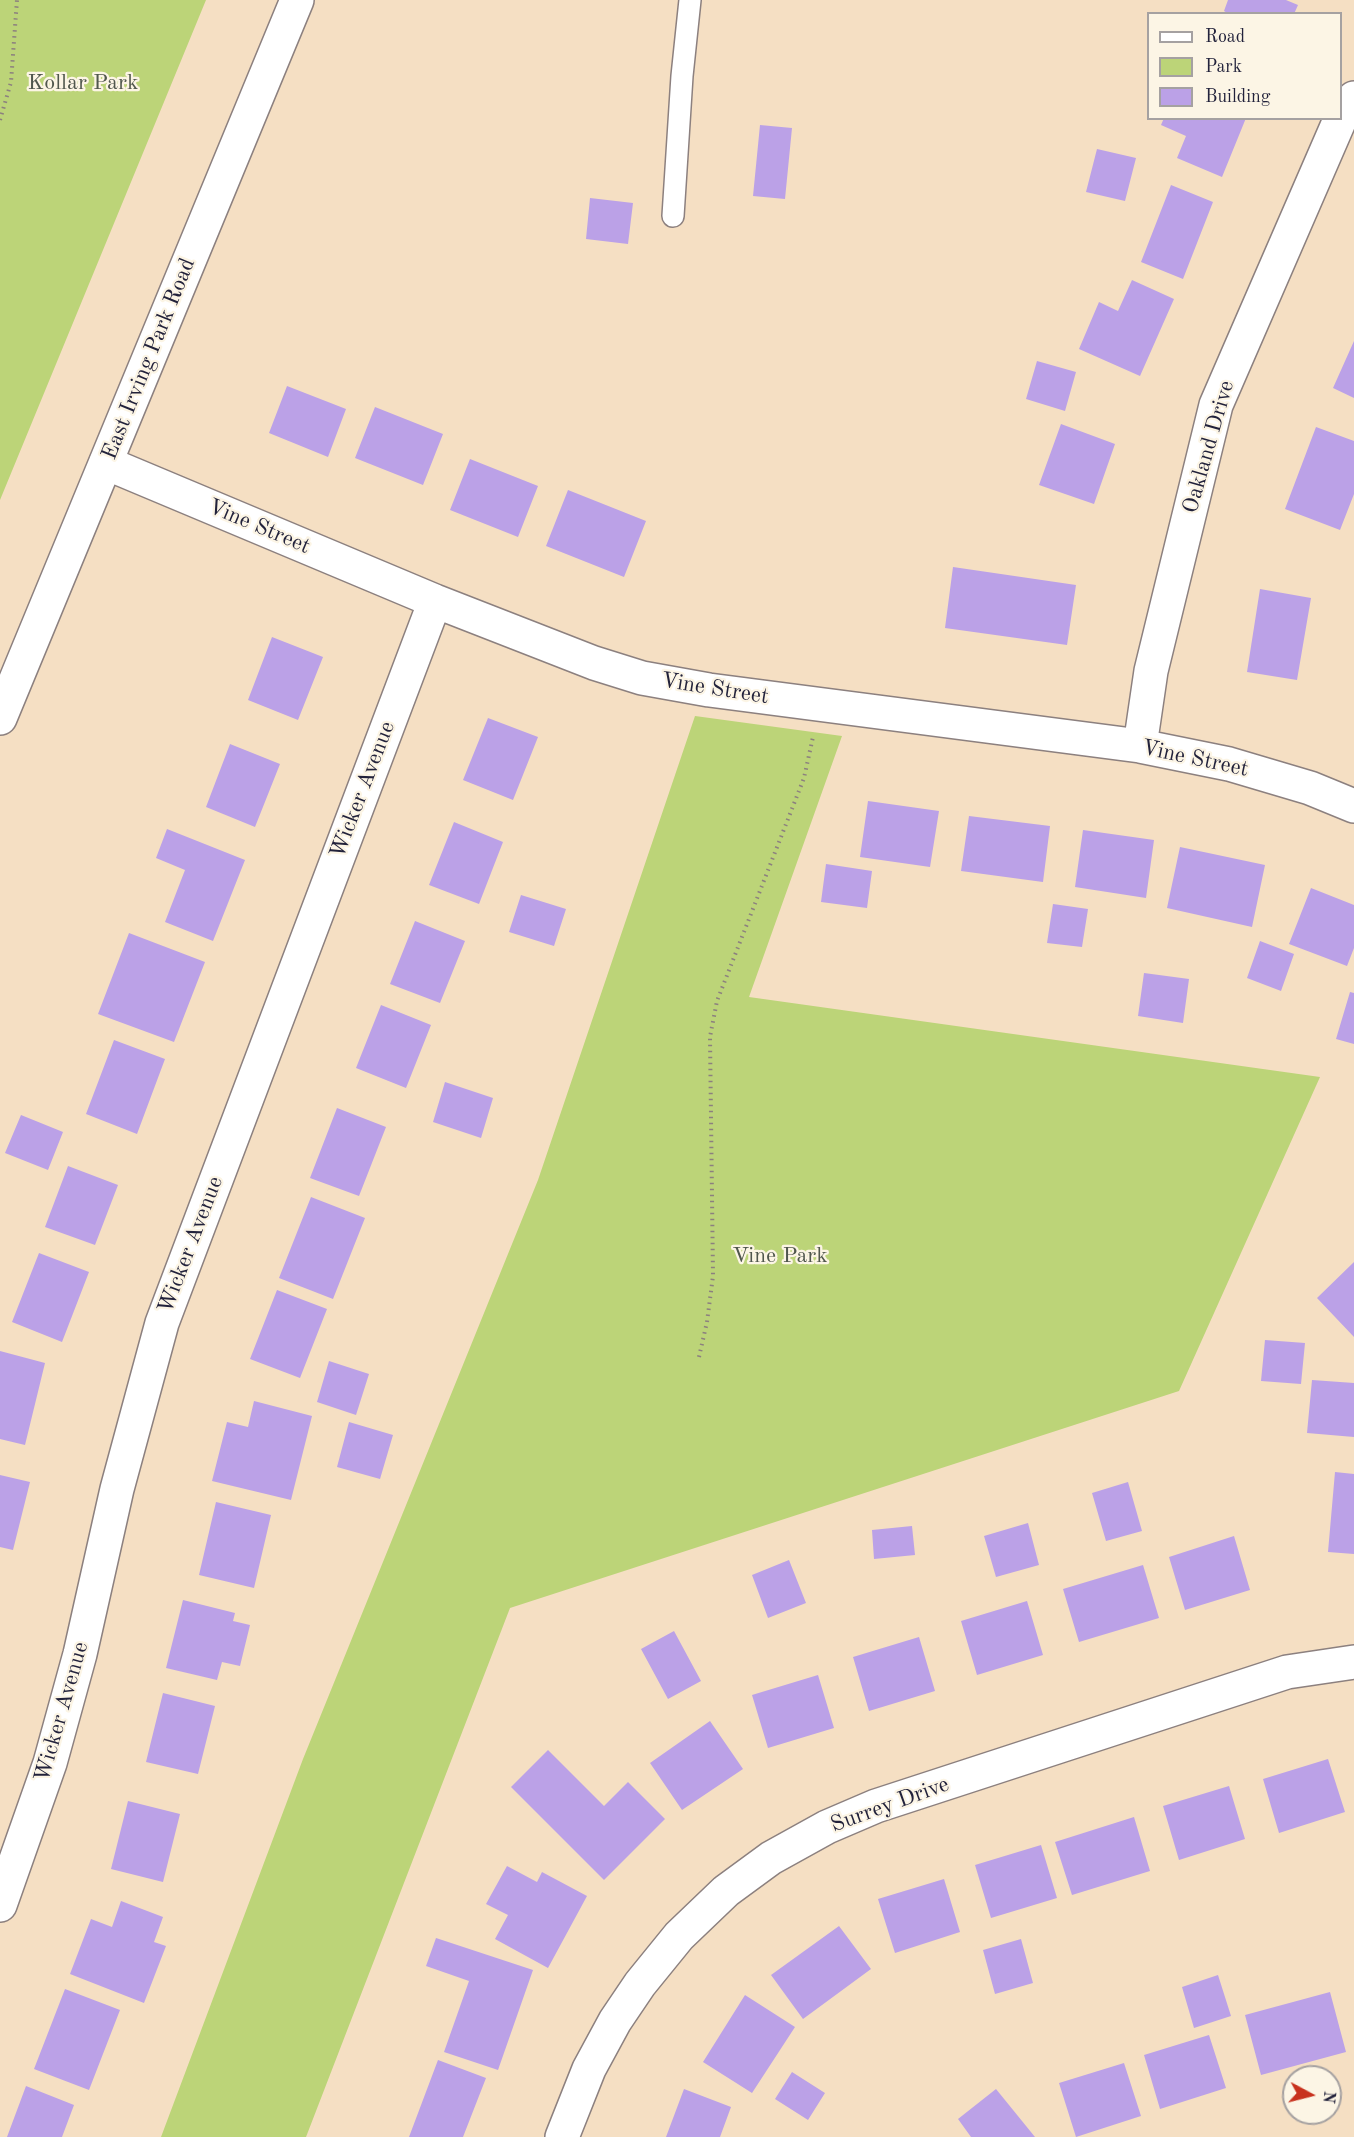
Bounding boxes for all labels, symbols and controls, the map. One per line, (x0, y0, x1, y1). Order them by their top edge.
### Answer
legend (1147, 12, 1342, 120)
text: Road (1205, 28, 1245, 46)
text: Park (1205, 58, 1242, 76)
park label: Kollar Park (28, 70, 138, 96)
text: Building (1205, 88, 1270, 106)
street label: East Irving Park Road (96, 254, 202, 464)
street label: Oakland Drive (1177, 378, 1241, 516)
street label: Vine Street (204, 494, 314, 560)
street label: Vine Street (659, 667, 771, 711)
street label: Wicker Avenue (325, 718, 401, 862)
street label: Vine Street (1139, 735, 1251, 783)
street label: Wicker Avenue (153, 1173, 229, 1317)
park label: Vine Park (732, 1243, 828, 1269)
street label: Wicker Avenue (29, 1639, 95, 1785)
street label: Surrey Drive (827, 1771, 953, 1839)
north arrow (1282, 2065, 1342, 2125)
text: N (1319, 2090, 1337, 2104)

